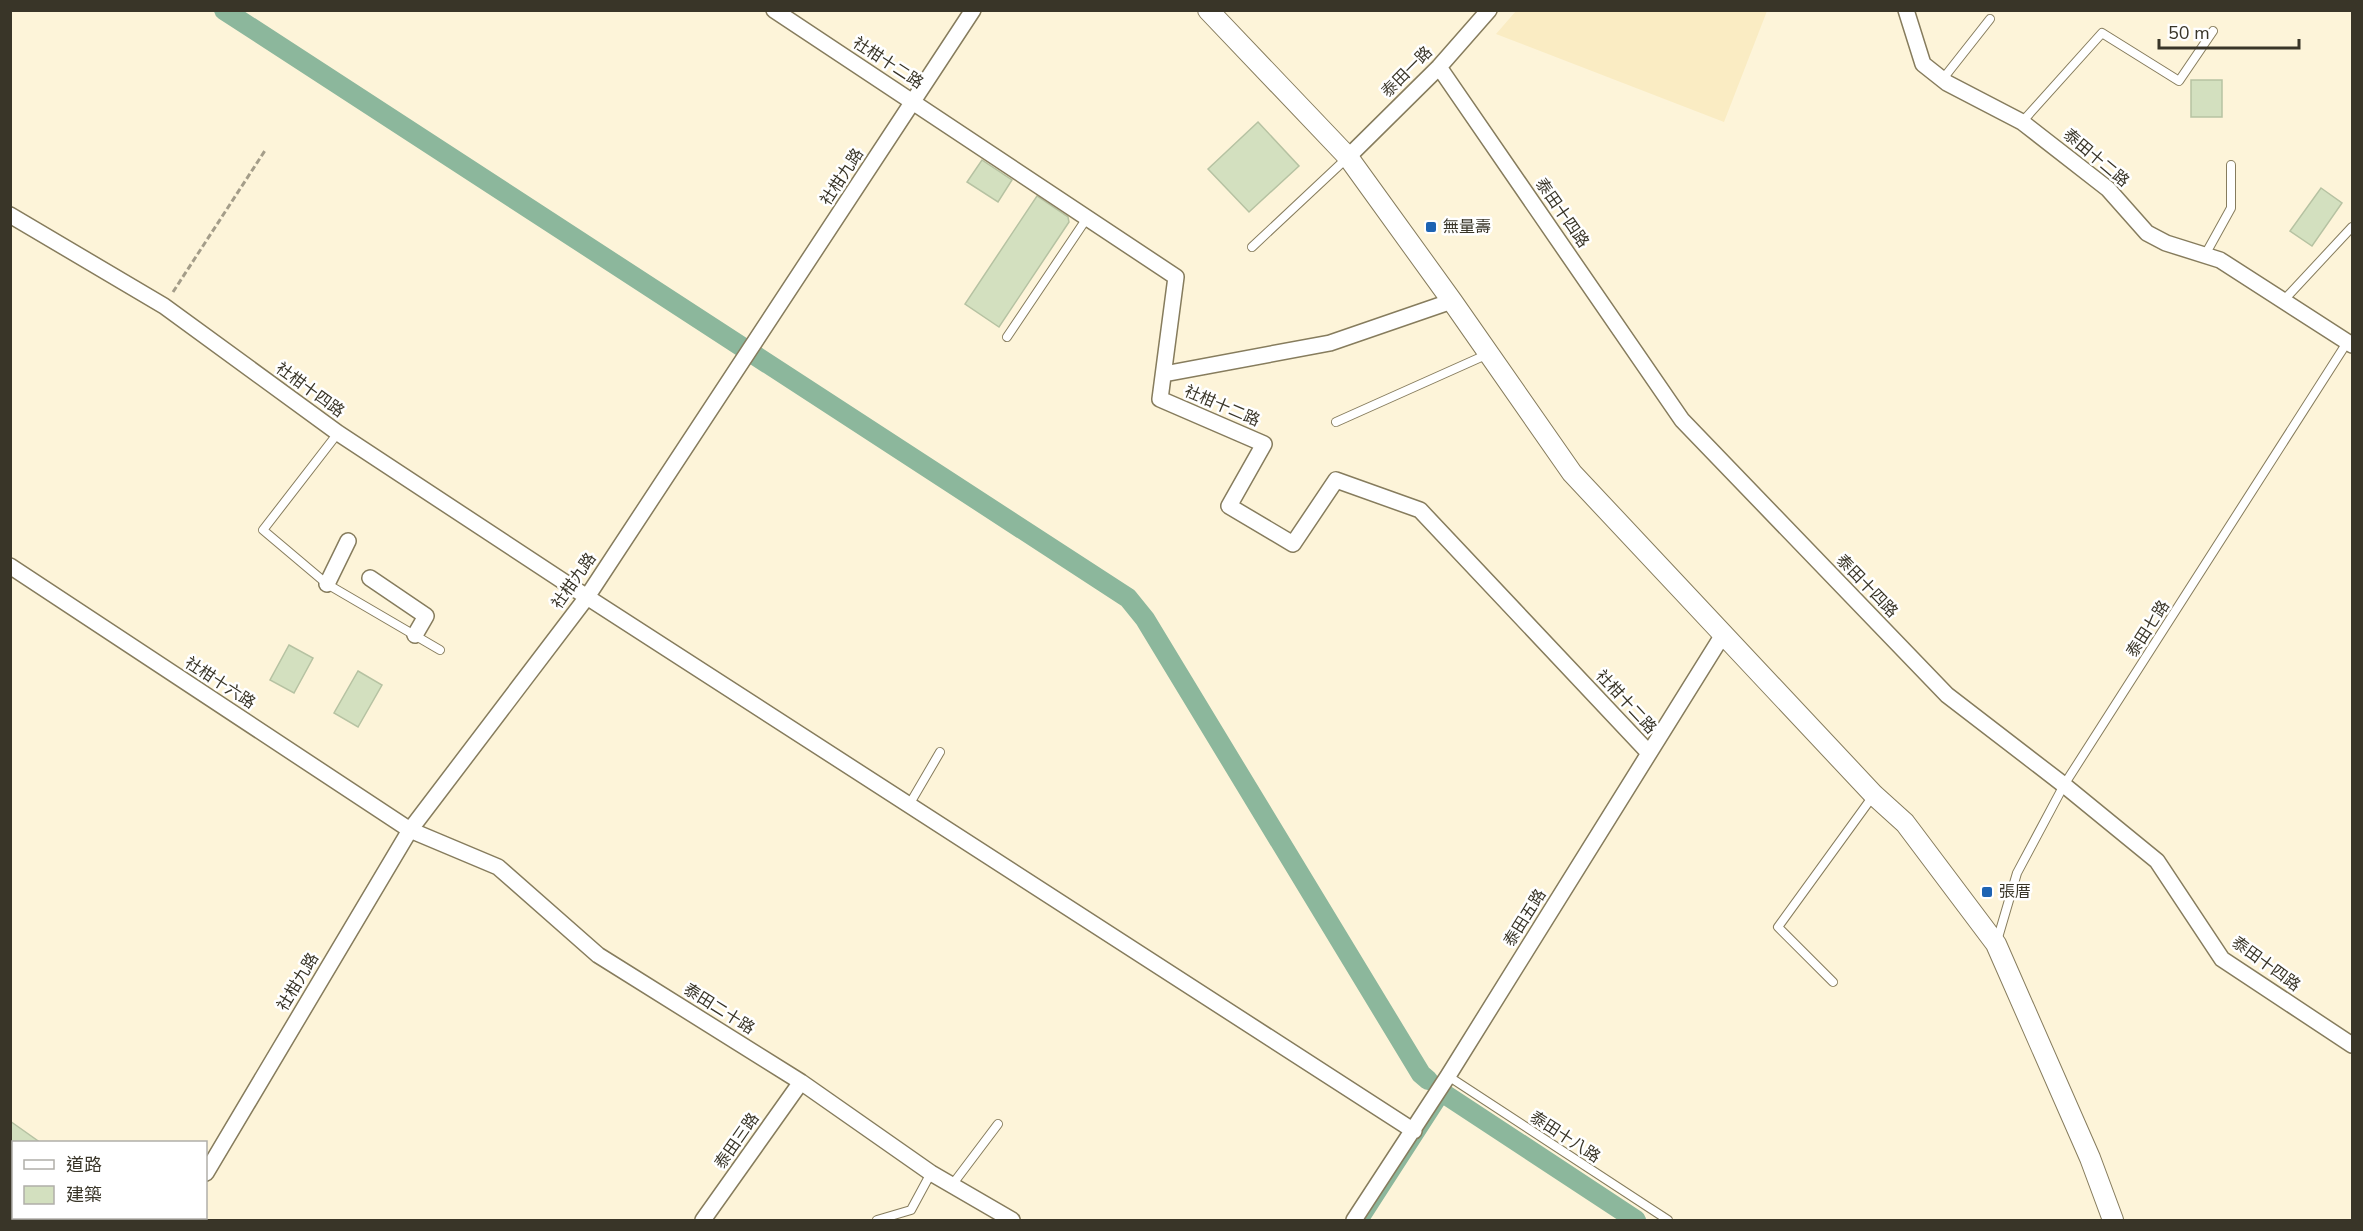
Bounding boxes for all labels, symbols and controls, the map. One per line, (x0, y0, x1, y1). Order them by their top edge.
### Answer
scale bar (2159, 12, 2298, 50)
text: 50 m (2168, 21, 2210, 45)
street label: 社柑十二路 (848, 32, 928, 94)
street label: 泰田一路 (1377, 42, 1437, 102)
street label: 泰田十二路 (2058, 124, 2134, 192)
street label: 社柑九路 (815, 144, 869, 210)
street label: 泰田十四路 (1530, 174, 1594, 252)
place label: 無量壽 (1443, 216, 1491, 238)
marker: 無量壽 (1424, 220, 1438, 234)
street label: 社柑十四路 (271, 358, 349, 422)
street label: 社柑十二路 (1181, 380, 1263, 432)
street label: 社柑九路 (547, 548, 601, 614)
street label: 泰田十四路 (1831, 550, 1903, 622)
street label: 泰田七路 (2121, 596, 2175, 662)
street label: 社柑十六路 (180, 652, 260, 714)
street label: 社柑十二路 (1591, 665, 1661, 739)
place label: 張厝 (1999, 881, 2031, 903)
street label: 泰田五路 (1499, 885, 1551, 951)
marker: 張厝 (1980, 885, 1994, 899)
street label: 泰田十四路 (2227, 932, 2305, 996)
street label: 社柑九路 (272, 949, 324, 1015)
street label: 泰田二十路 (679, 978, 759, 1040)
street label: 泰田十八路 (1525, 1106, 1605, 1168)
street label: 泰田三路 (710, 1108, 764, 1174)
legend (12, 1141, 207, 1219)
text: 道路 (66, 1153, 102, 1177)
text: 建築 (66, 1183, 102, 1207)

